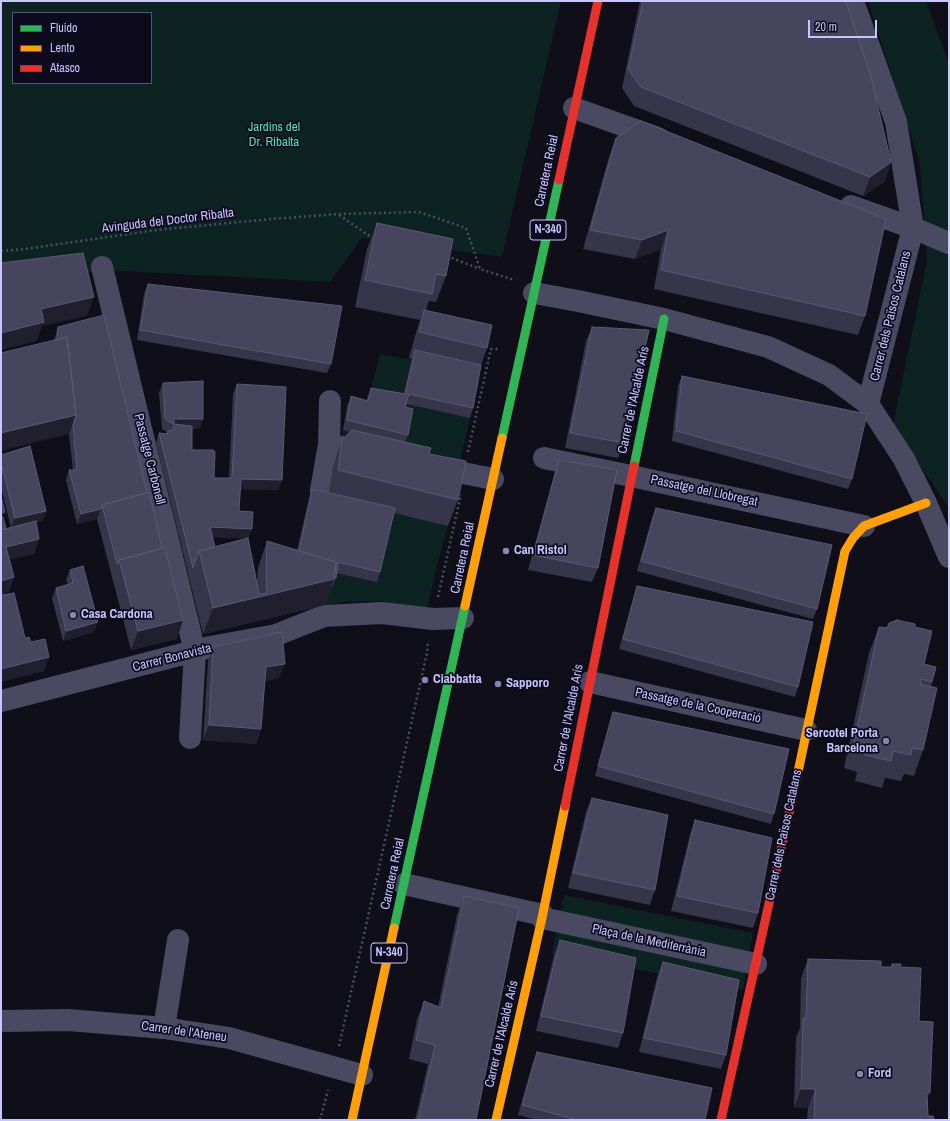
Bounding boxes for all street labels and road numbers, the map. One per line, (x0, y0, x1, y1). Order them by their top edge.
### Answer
street label: Carretera Reial (532, 134, 562, 208)
street label: Avinguda del Doctor Ribalta (101, 205, 235, 237)
road number: N-340 (530, 220, 566, 240)
street label: Carrer dels Països Catalans (867, 249, 915, 383)
street label: Carrer de l'Alcalde Arís (615, 345, 653, 455)
street label: Passatge Carbonell (130, 412, 168, 506)
street label: Passatge del Llobregat (649, 472, 759, 510)
street label: Carretera Reial (448, 521, 478, 595)
street label: Carrer Bonavista (131, 641, 213, 675)
street label: Carrer de l'Alcalde Arís (551, 663, 587, 773)
street label: Passatge de la Cooperació (633, 685, 763, 727)
street label: Carrer dels Països Catalans (763, 768, 805, 902)
street label: Carretera Reial (378, 837, 408, 911)
street label: Plaça de la Mediterrània (591, 921, 707, 961)
road number: N-340 (371, 943, 407, 963)
street label: Carrer de l'Alcalde Arís (482, 979, 522, 1089)
street label: Carrer de l'Ateneu (140, 1018, 228, 1046)

